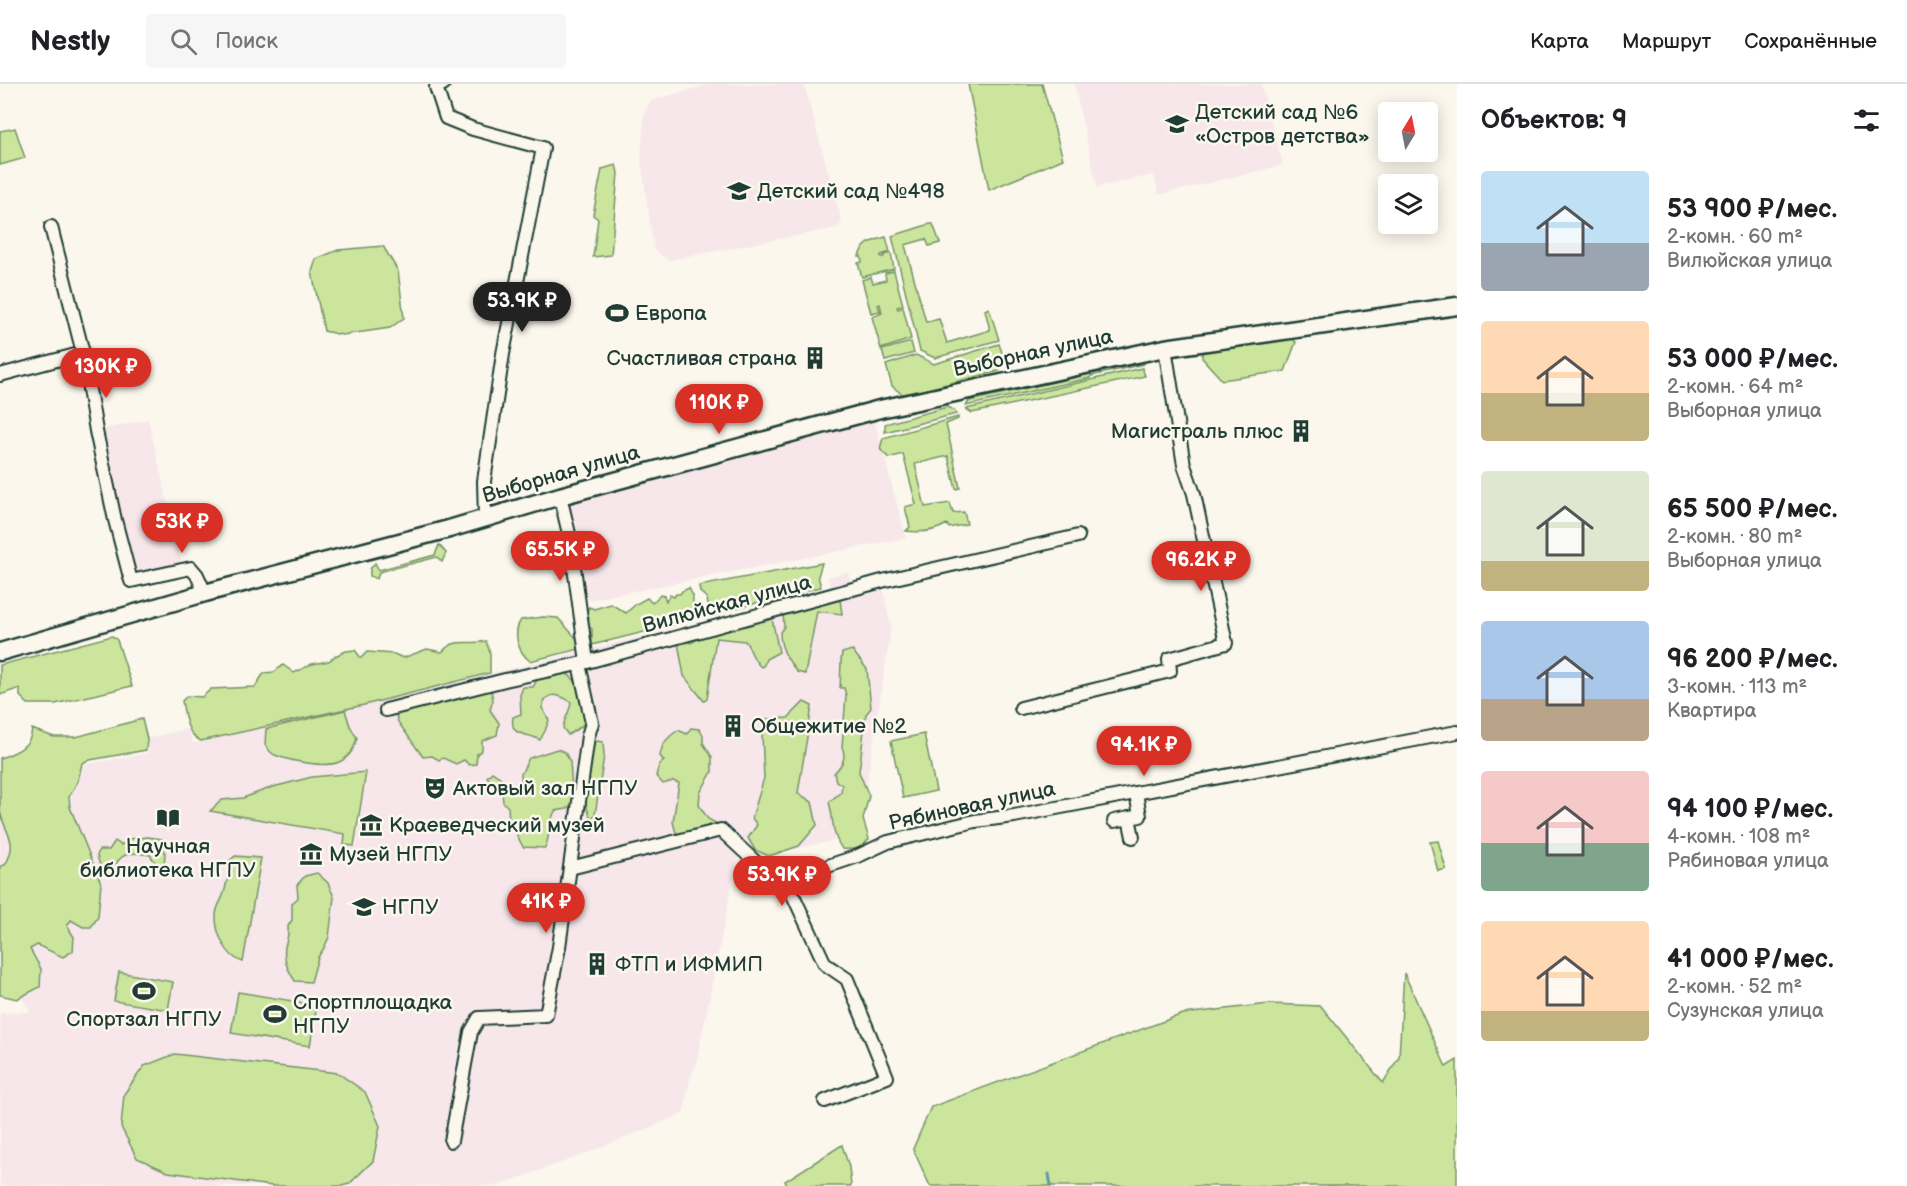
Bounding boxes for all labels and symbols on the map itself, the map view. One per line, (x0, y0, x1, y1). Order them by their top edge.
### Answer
place label: Детский сад №6 «Остров детства» (1195, 100, 1370, 149)
north arrow (1378, 102, 1438, 162)
school or university icon: Детский сад №6 «Остров детства» (1164, 111, 1190, 137)
school or university icon: Детский сад №498 (726, 178, 752, 204)
place label: Детский сад №498 (757, 179, 945, 204)
pin: 53.9K ₽ (467, 282, 577, 333)
sports icon: Европа (604, 300, 630, 326)
place label: Европа (635, 301, 708, 326)
street label: Выборная улица (951, 324, 1116, 382)
building icon: Счастливая страна (802, 345, 828, 371)
place label: Счастливая страна (606, 346, 798, 371)
pin: 130K ₽ (57, 348, 155, 399)
pin: 110K ₽ (670, 384, 768, 435)
building icon: Магистраль плюс (1288, 418, 1314, 444)
place label: Магистраль плюс (1111, 419, 1283, 444)
street label: Выборная улица (479, 439, 643, 508)
pin: 53K ₽ (140, 503, 224, 554)
pin: 65.5K ₽ (505, 531, 615, 582)
pin: 96.2K ₽ (1146, 541, 1256, 592)
street label: Вилюйская улица (640, 569, 815, 639)
building icon: Общежитие №2 (720, 713, 746, 739)
place label: Общежитие №2 (751, 714, 907, 739)
pin: 94.1K ₽ (1089, 726, 1199, 777)
theatre icon: Актовый зал НГПУ (422, 775, 448, 801)
place label: Актовый зал НГПУ (452, 776, 638, 801)
street label: Рябиновая улица (886, 776, 1058, 836)
library icon: Научная библиотека НГПУ (155, 805, 181, 831)
museum icon: Краеведческий музей (358, 812, 384, 838)
place label: Краеведческий музей (389, 813, 605, 838)
place label: Научная библиотека НГПУ (80, 834, 256, 883)
museum icon: Музей НГПУ (298, 841, 324, 867)
place label: Музей НГПУ (329, 842, 453, 867)
pin: 53.9K ₽ (727, 856, 837, 907)
pin: 41K ₽ (504, 883, 588, 934)
school or university icon: НГПУ (351, 894, 377, 920)
place label: НГПУ (382, 895, 439, 920)
building icon: ФТП и ИФМИП (584, 951, 610, 977)
place label: ФТП и ИФМИП (615, 952, 763, 977)
sports icon: Спортзал НГПУ (131, 978, 157, 1004)
place label: Спортплощадка НГПУ (293, 990, 453, 1039)
sports icon: Спортплощадка НГПУ (262, 1001, 288, 1027)
place label: Спортзал НГПУ (66, 1007, 222, 1032)

